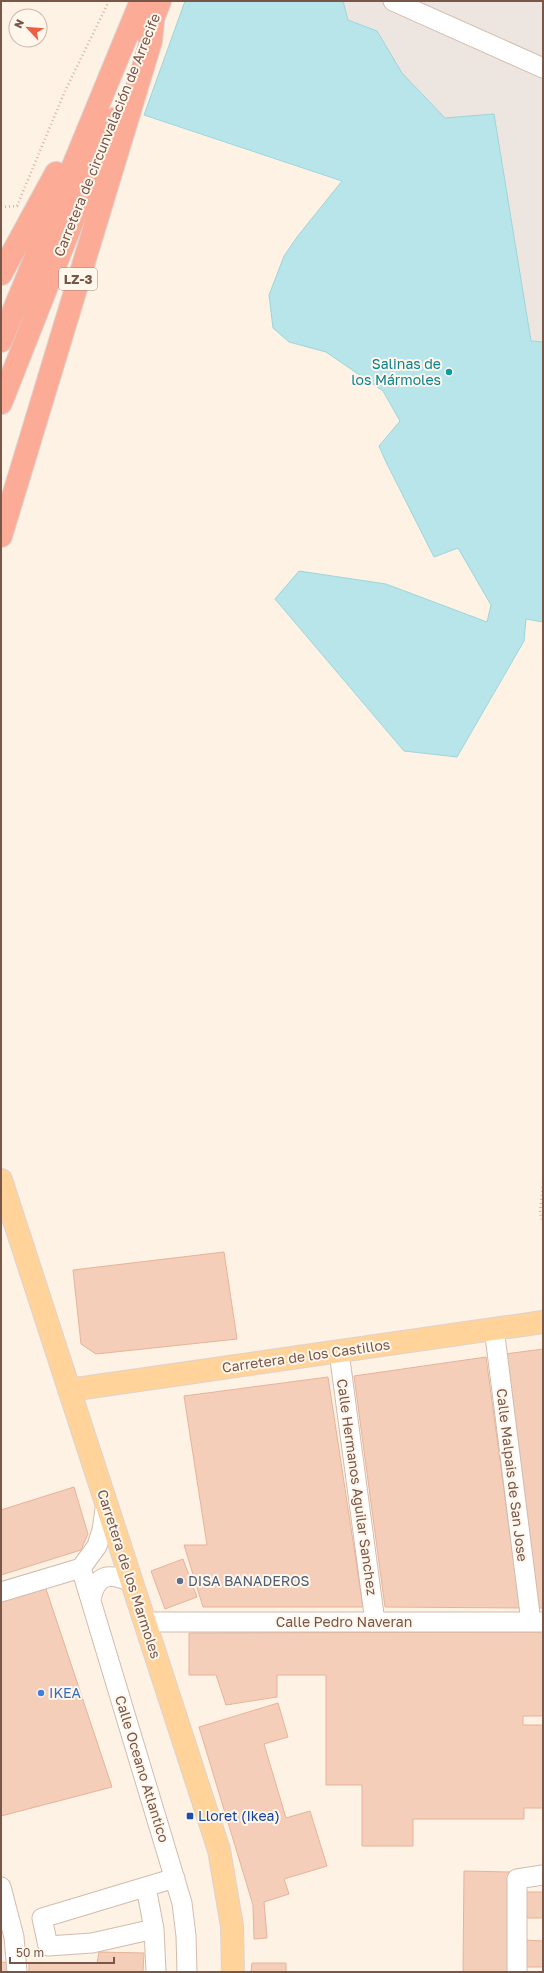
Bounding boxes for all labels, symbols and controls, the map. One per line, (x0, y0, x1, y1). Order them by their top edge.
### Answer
north arrow (8, 8, 48, 48)
street label: Carretera de circunvalación de Arrecife (50, 11, 163, 259)
text: N (11, 17, 26, 30)
road number: LZ-3 (59, 268, 97, 290)
place label: Salinas de los Mármoles (351, 355, 441, 388)
marker: Salinas de los Mármoles (444, 367, 454, 377)
street label: Carretera de los Castillos (221, 1335, 391, 1376)
street label: Calle Hermanos Aguilar Sanchez (334, 1377, 381, 1596)
street label: Calle Malpais de San Jose (493, 1387, 532, 1563)
street label: Carretera de los Marmoles (94, 1487, 165, 1661)
place label: DISA BANADEROS (188, 1572, 310, 1589)
marker: DISA BANADEROS (175, 1576, 185, 1586)
street label: Calle Pedro Naveran (276, 1613, 412, 1630)
place label: IKEA (49, 1684, 82, 1701)
marker: IKEA (36, 1688, 46, 1698)
street label: Calle Oceano Atlantico (112, 1693, 173, 1845)
place label: Lloret (Ikea) (198, 1807, 280, 1824)
marker: Lloret (Ikea) (185, 1811, 195, 1821)
scale bar (10, 1939, 114, 1965)
text: 50 m (16, 1945, 44, 1960)

